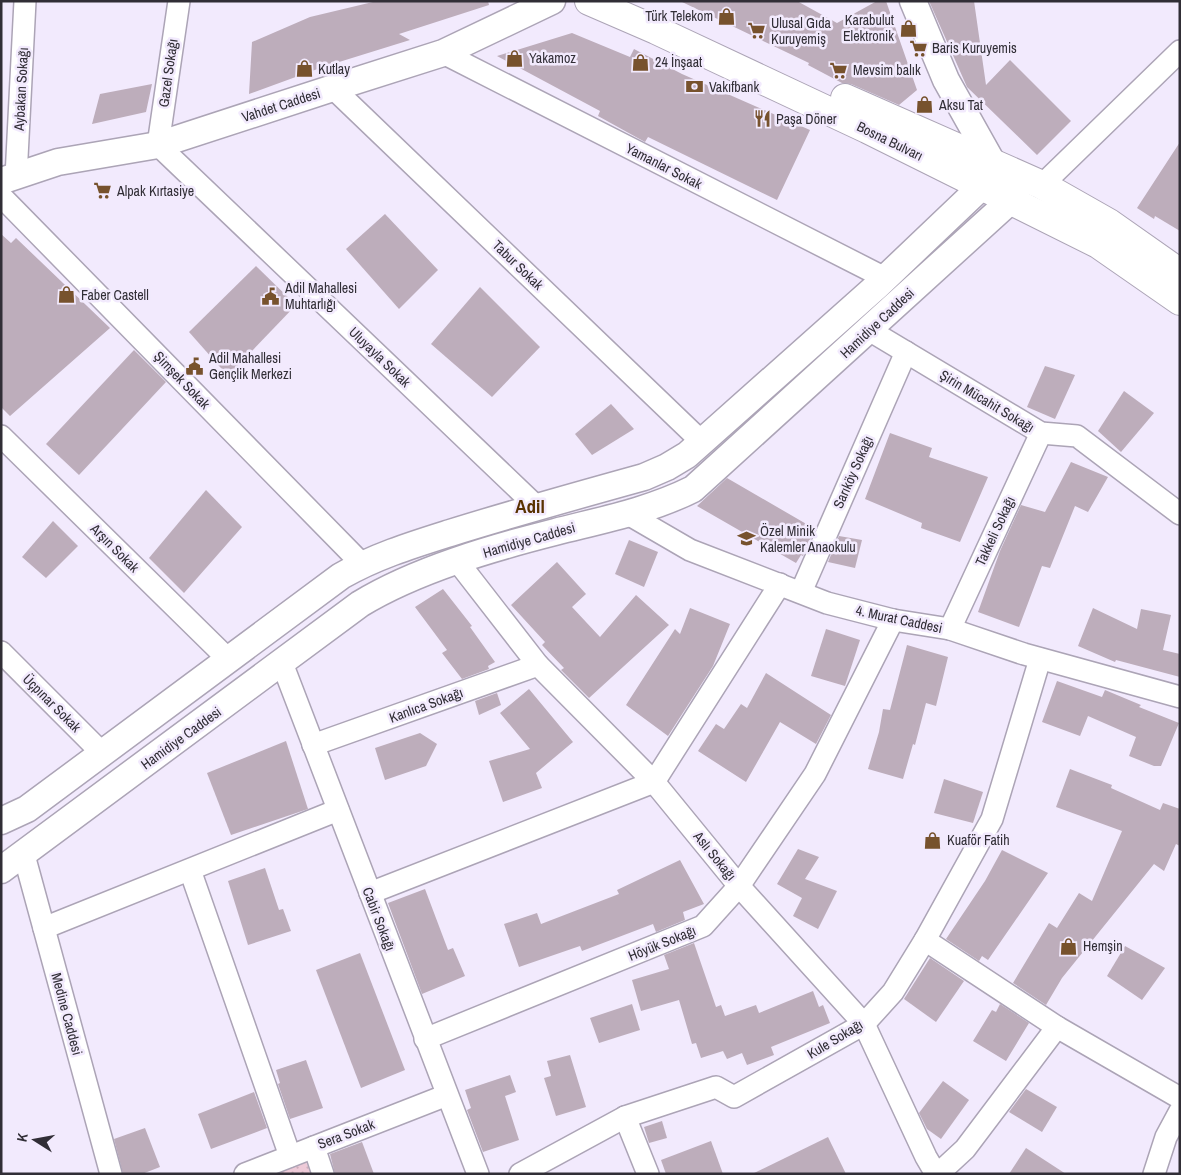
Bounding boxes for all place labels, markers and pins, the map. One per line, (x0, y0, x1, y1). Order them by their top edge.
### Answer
shop icon: Türk Telekom (717, 6, 737, 26)
place label: Türk Telekom (645, 7, 713, 25)
place label: Karabulut Elektronik (843, 11, 894, 45)
place label: Ulusal Gıda Kuruyemiş (771, 14, 832, 48)
shop icon: Karabulut Elektronik (898, 18, 918, 38)
supermarket icon: Ulusal Gıda Kuruyemiş (747, 21, 767, 41)
supermarket icon: Baris Kuruyemis (908, 38, 928, 58)
place label: Baris Kuruyemis (932, 39, 1017, 57)
shop icon: Yakamoz (505, 48, 525, 68)
place label: Yakamoz (529, 49, 576, 67)
shop icon: 24 İnşaat (631, 52, 651, 72)
place label: 24 İnşaat (655, 53, 702, 71)
shop icon: Kutlay (294, 59, 314, 79)
place label: Kutlay (318, 60, 350, 78)
supermarket icon: Mevsim balık (829, 60, 849, 80)
place label: Mevsim balık (853, 61, 921, 79)
bank icon: Vakıfbank (685, 77, 705, 97)
place label: Vakıfbank (709, 78, 759, 96)
shop icon: Aksu Tat (915, 95, 935, 115)
place label: Aksu Tat (938, 96, 983, 114)
restaurant icon: Paşa Döner (752, 109, 772, 129)
place label: Paşa Döner (776, 110, 837, 128)
supermarket icon: Alpak Kırtasiye (93, 181, 113, 201)
place label: Alpak Kırtasiye (116, 182, 194, 200)
place label: Adil Mahallesi Muhtarlığı (284, 279, 357, 313)
shop icon: Faber Castell (57, 285, 77, 305)
place label: Faber Castell (81, 286, 149, 304)
public building icon: Adil Mahallesi Muhtarlığı (261, 286, 281, 306)
place label: Adil Mahallesi Gençlik Merkezi (208, 349, 292, 383)
public building icon: Adil Mahallesi Gençlik Merkezi (185, 356, 205, 376)
place label: Özel Minik Kalemler Anaokulu (760, 522, 856, 556)
school or university icon: Özel Minik Kalemler Anaokulu (736, 529, 756, 549)
shop icon: Kuaför Fatih (923, 830, 943, 850)
place label: Kuaför Fatih (947, 831, 1010, 849)
shop icon: Hemşin (1059, 936, 1079, 956)
place label: Hemşin (1083, 937, 1123, 955)

